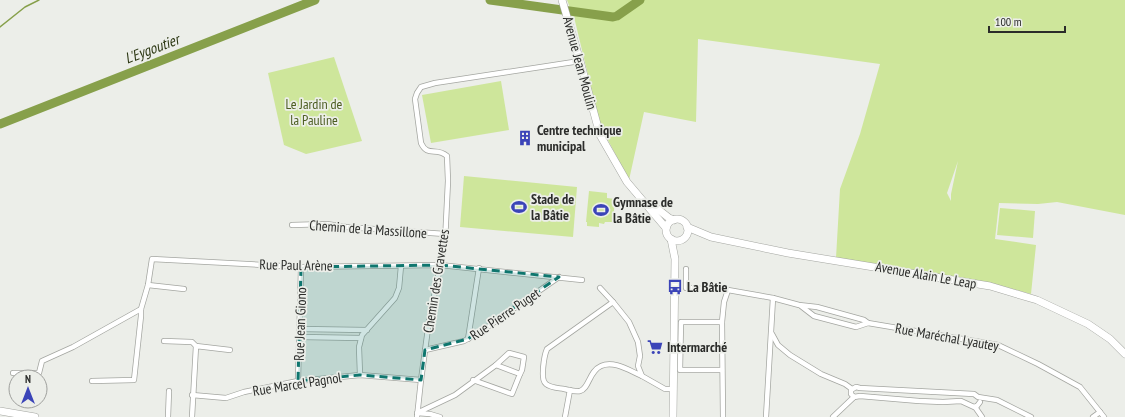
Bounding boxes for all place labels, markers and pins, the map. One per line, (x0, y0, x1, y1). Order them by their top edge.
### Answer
place label: Centre technique municipal (537, 121, 621, 155)
building icon: Centre technique municipal (516, 129, 534, 147)
place label: Stade de la Bâtie (531, 190, 574, 224)
place label: Gymnase de la Bâtie (613, 193, 673, 227)
sports icon: Stade de la Bâtie (510, 198, 528, 216)
sports icon: Gymnase de la Bâtie (592, 201, 610, 219)
bus stop icon: La Bâtie (666, 278, 684, 296)
place label: La Bâtie (687, 278, 727, 296)
supermarket icon: Intermarché (646, 338, 664, 356)
place label: Intermarché (667, 338, 727, 356)

